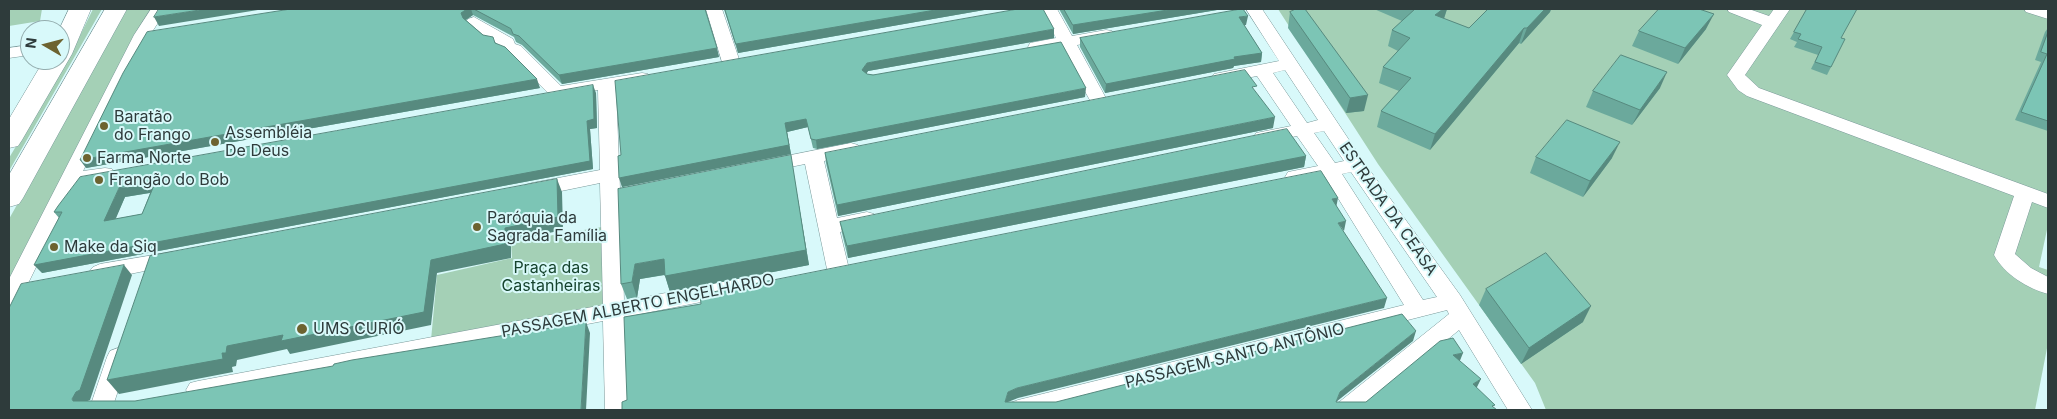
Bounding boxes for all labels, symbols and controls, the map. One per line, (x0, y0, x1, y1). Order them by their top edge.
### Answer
north arrow (20, 20, 70, 70)
text: N (21, 37, 40, 49)
place label: Baratão do Frango (114, 107, 191, 145)
marker: Baratão do Frango (98, 120, 110, 132)
place label: Assembléia De Deus (225, 123, 312, 161)
marker: Assembléia De Deus (209, 136, 221, 148)
street label: ESTRADA DA CEASA (1335, 139, 1441, 279)
place label: Farma Norte (97, 148, 191, 168)
marker: Farma Norte (81, 152, 93, 164)
place label: Frangão do Bob (109, 170, 229, 190)
marker: Frangão do Bob (93, 174, 105, 186)
place label: Paróquia da Sagrada Família (487, 208, 607, 246)
marker: Paróquia da Sagrada Família (471, 221, 483, 233)
place label: Make da Siq (64, 237, 157, 257)
marker: Make da Siq (48, 241, 60, 253)
park label: Praça das Castanheiras (502, 258, 600, 296)
street label: PASSAGEM ALBERTO ENGELHARDO (500, 270, 776, 342)
place label: UMS CURIÓ (313, 319, 405, 339)
street label: PASSAGEM SANTO ANTÔNIO (1123, 319, 1347, 393)
marker: UMS CURIÓ (295, 322, 309, 336)

